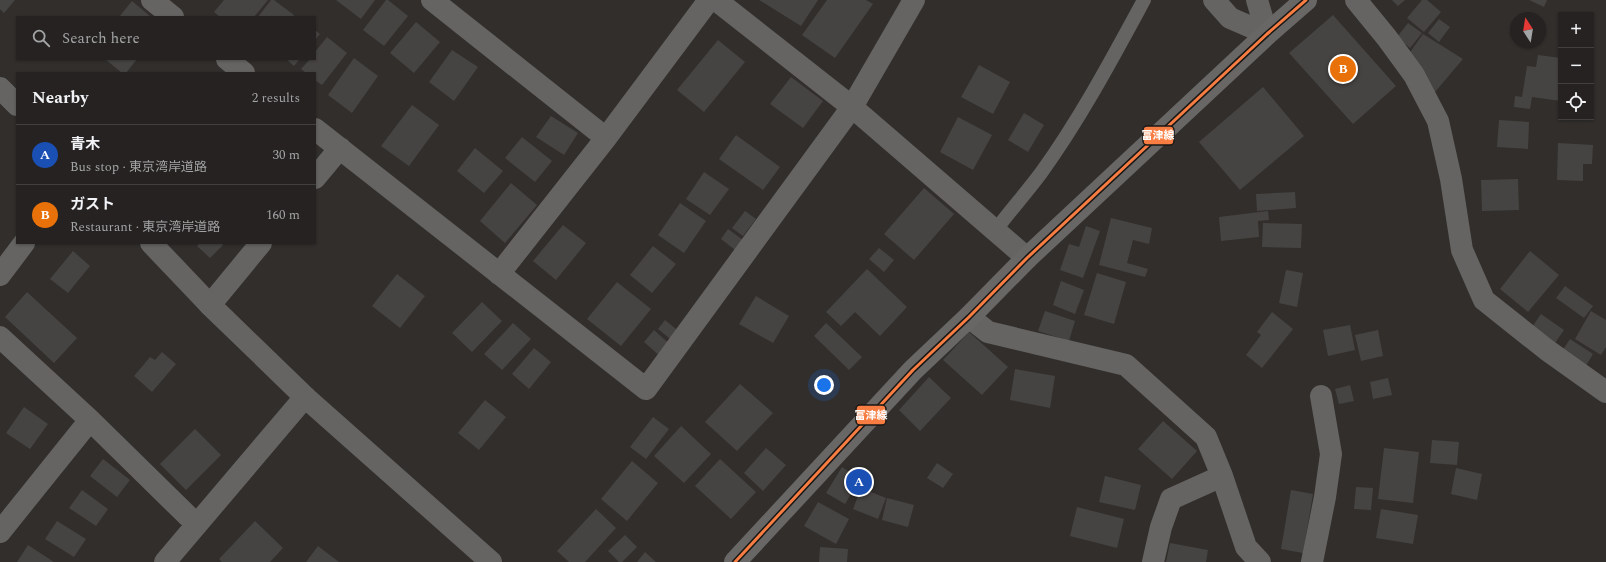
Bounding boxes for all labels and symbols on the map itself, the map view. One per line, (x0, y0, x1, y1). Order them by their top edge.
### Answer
north arrow (1510, 12, 1546, 48)
pin: B (1330, 54, 1356, 84)
line badge: 富津線 (1143, 126, 1174, 145)
text: 富津線 (1142, 127, 1175, 144)
your location (814, 375, 834, 395)
line badge: 富津線 (856, 405, 886, 425)
text: 富津線 (855, 407, 888, 424)
pin: A (846, 467, 872, 497)

